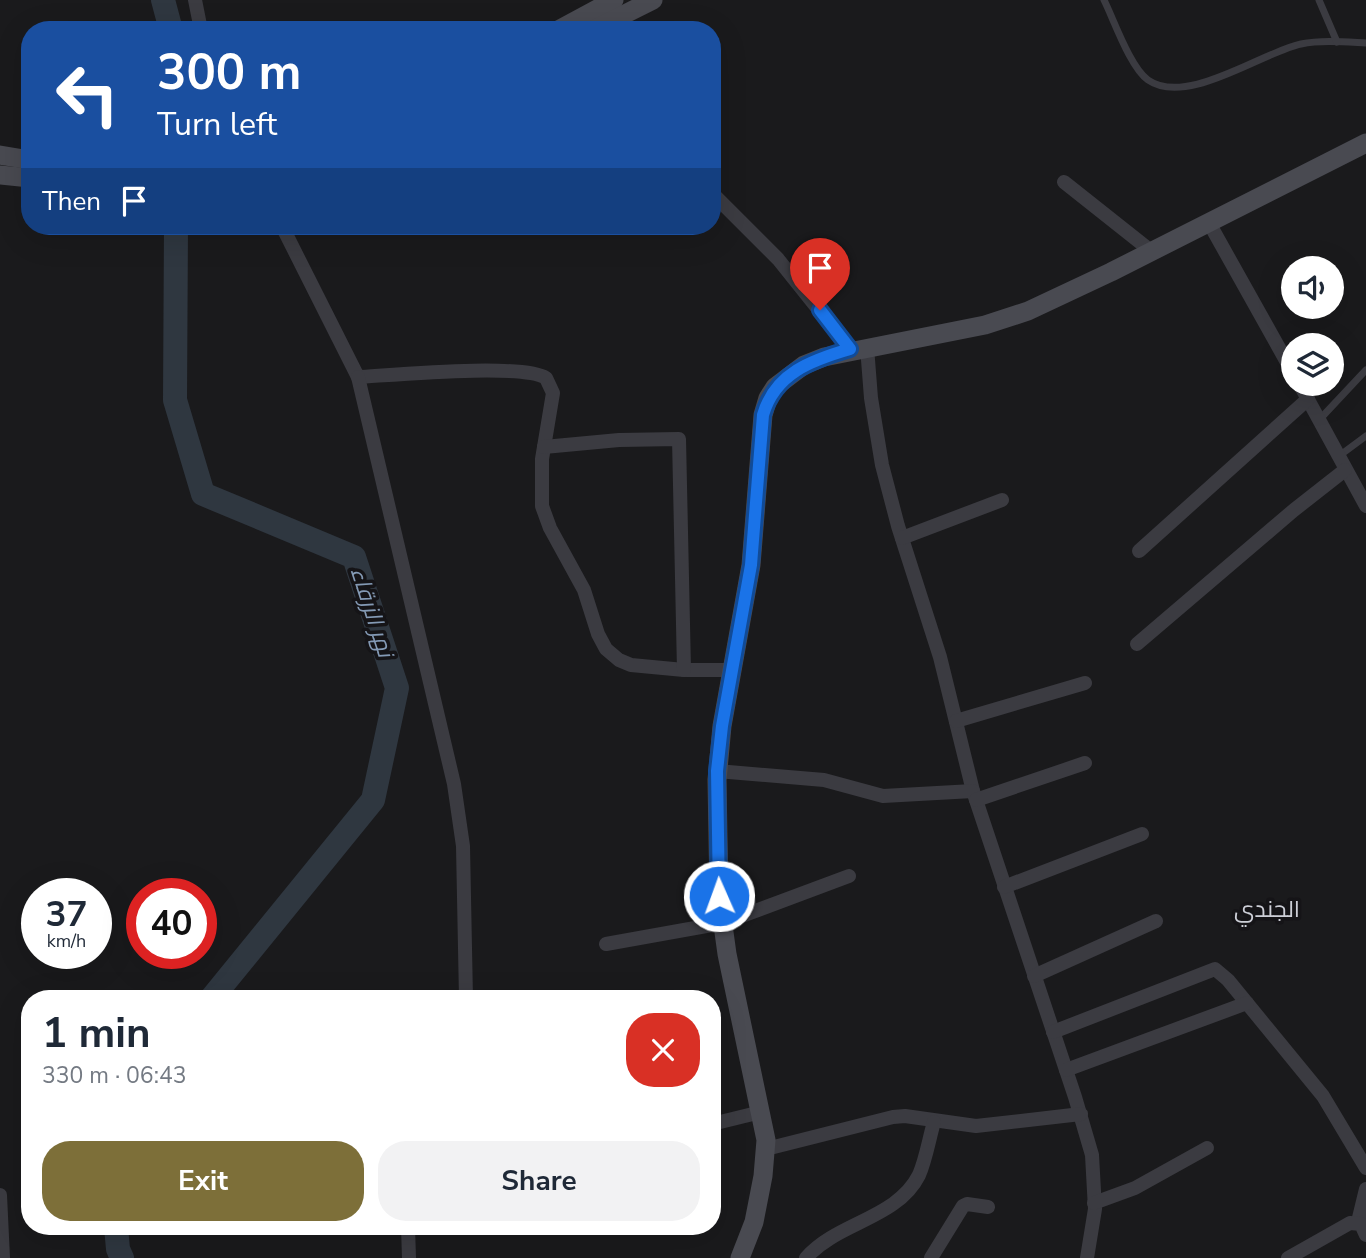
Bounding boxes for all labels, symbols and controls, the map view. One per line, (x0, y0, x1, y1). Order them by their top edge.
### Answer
text: 300 m (157, 39, 301, 106)
icon: left (42, 49, 133, 140)
text: Turn left (157, 103, 277, 146)
icon: arrive (115, 182, 153, 220)
text: Then (42, 184, 101, 219)
pin (790, 238, 850, 310)
icon: arrive (801, 249, 839, 287)
map controls (1281, 256, 1344, 396)
button: sound (1281, 256, 1344, 319)
button: layers (1281, 333, 1344, 396)
water label: نهر الزرقاء (343, 563, 402, 664)
position arrow (682, 859, 756, 933)
speed limit sign: 40 (126, 878, 217, 969)
text: 37 (45, 891, 88, 938)
district label: الجندي (1234, 894, 1300, 927)
text: km/h (47, 929, 86, 953)
text: 1 min (42, 1005, 151, 1062)
button: close (626, 1013, 700, 1087)
text: 330 m · 06:43 (42, 1060, 187, 1091)
button: Exit (42, 1141, 364, 1221)
button: Share (378, 1141, 700, 1221)

